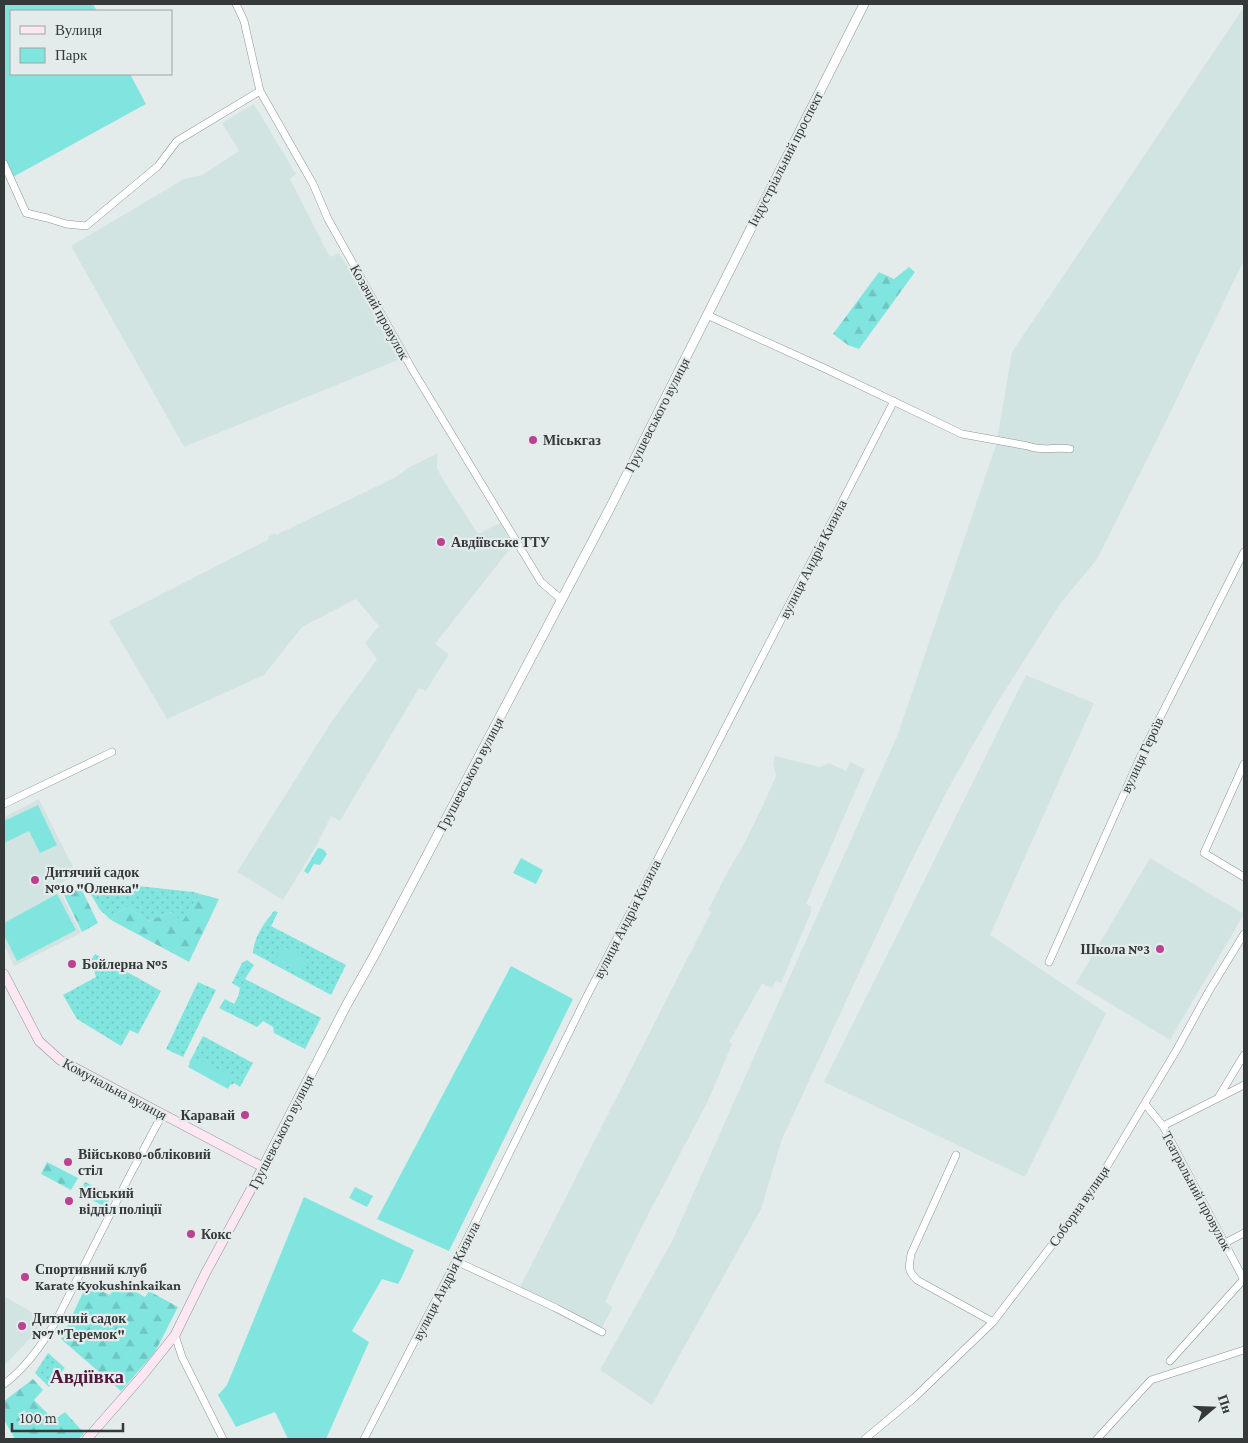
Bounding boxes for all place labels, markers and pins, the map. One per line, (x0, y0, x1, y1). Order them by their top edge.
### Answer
place label: Міськгаз (543, 432, 601, 448)
marker: Міськгаз (527, 434, 539, 446)
place label: Авдіївське ТТУ (451, 534, 550, 550)
marker: Авдіївське ТТУ (435, 536, 447, 548)
place label: Дитячий садок №10 "Оленка" (45, 864, 140, 896)
marker: Дитячий садок №10 "Оленка" (29, 874, 41, 886)
place label: Школа №3 (1080, 941, 1150, 957)
marker: Школа №3 (1154, 943, 1166, 955)
place label: Бойлерна №5 (82, 956, 168, 972)
marker: Бойлерна №5 (66, 958, 78, 970)
place label: Каравай (181, 1107, 235, 1123)
marker: Каравай (239, 1109, 251, 1121)
place label: Військово-обліковий стіл (78, 1146, 211, 1178)
marker: Військово-обліковий стіл (62, 1156, 74, 1168)
place label: Міський відділ поліції (79, 1185, 162, 1217)
marker: Міський відділ поліції (63, 1195, 75, 1207)
place label: Кокс (201, 1226, 231, 1242)
marker: Кокс (185, 1228, 197, 1240)
place label: Спортивний клуб Karate Kyokushinkaikan (35, 1261, 181, 1293)
marker: Спортивний клуб Karate Kyokushinkaikan (19, 1271, 31, 1283)
place label: Дитячий садок №7 "Теремок" (32, 1310, 127, 1342)
marker: Дитячий садок №7 "Теремок" (16, 1320, 28, 1332)

